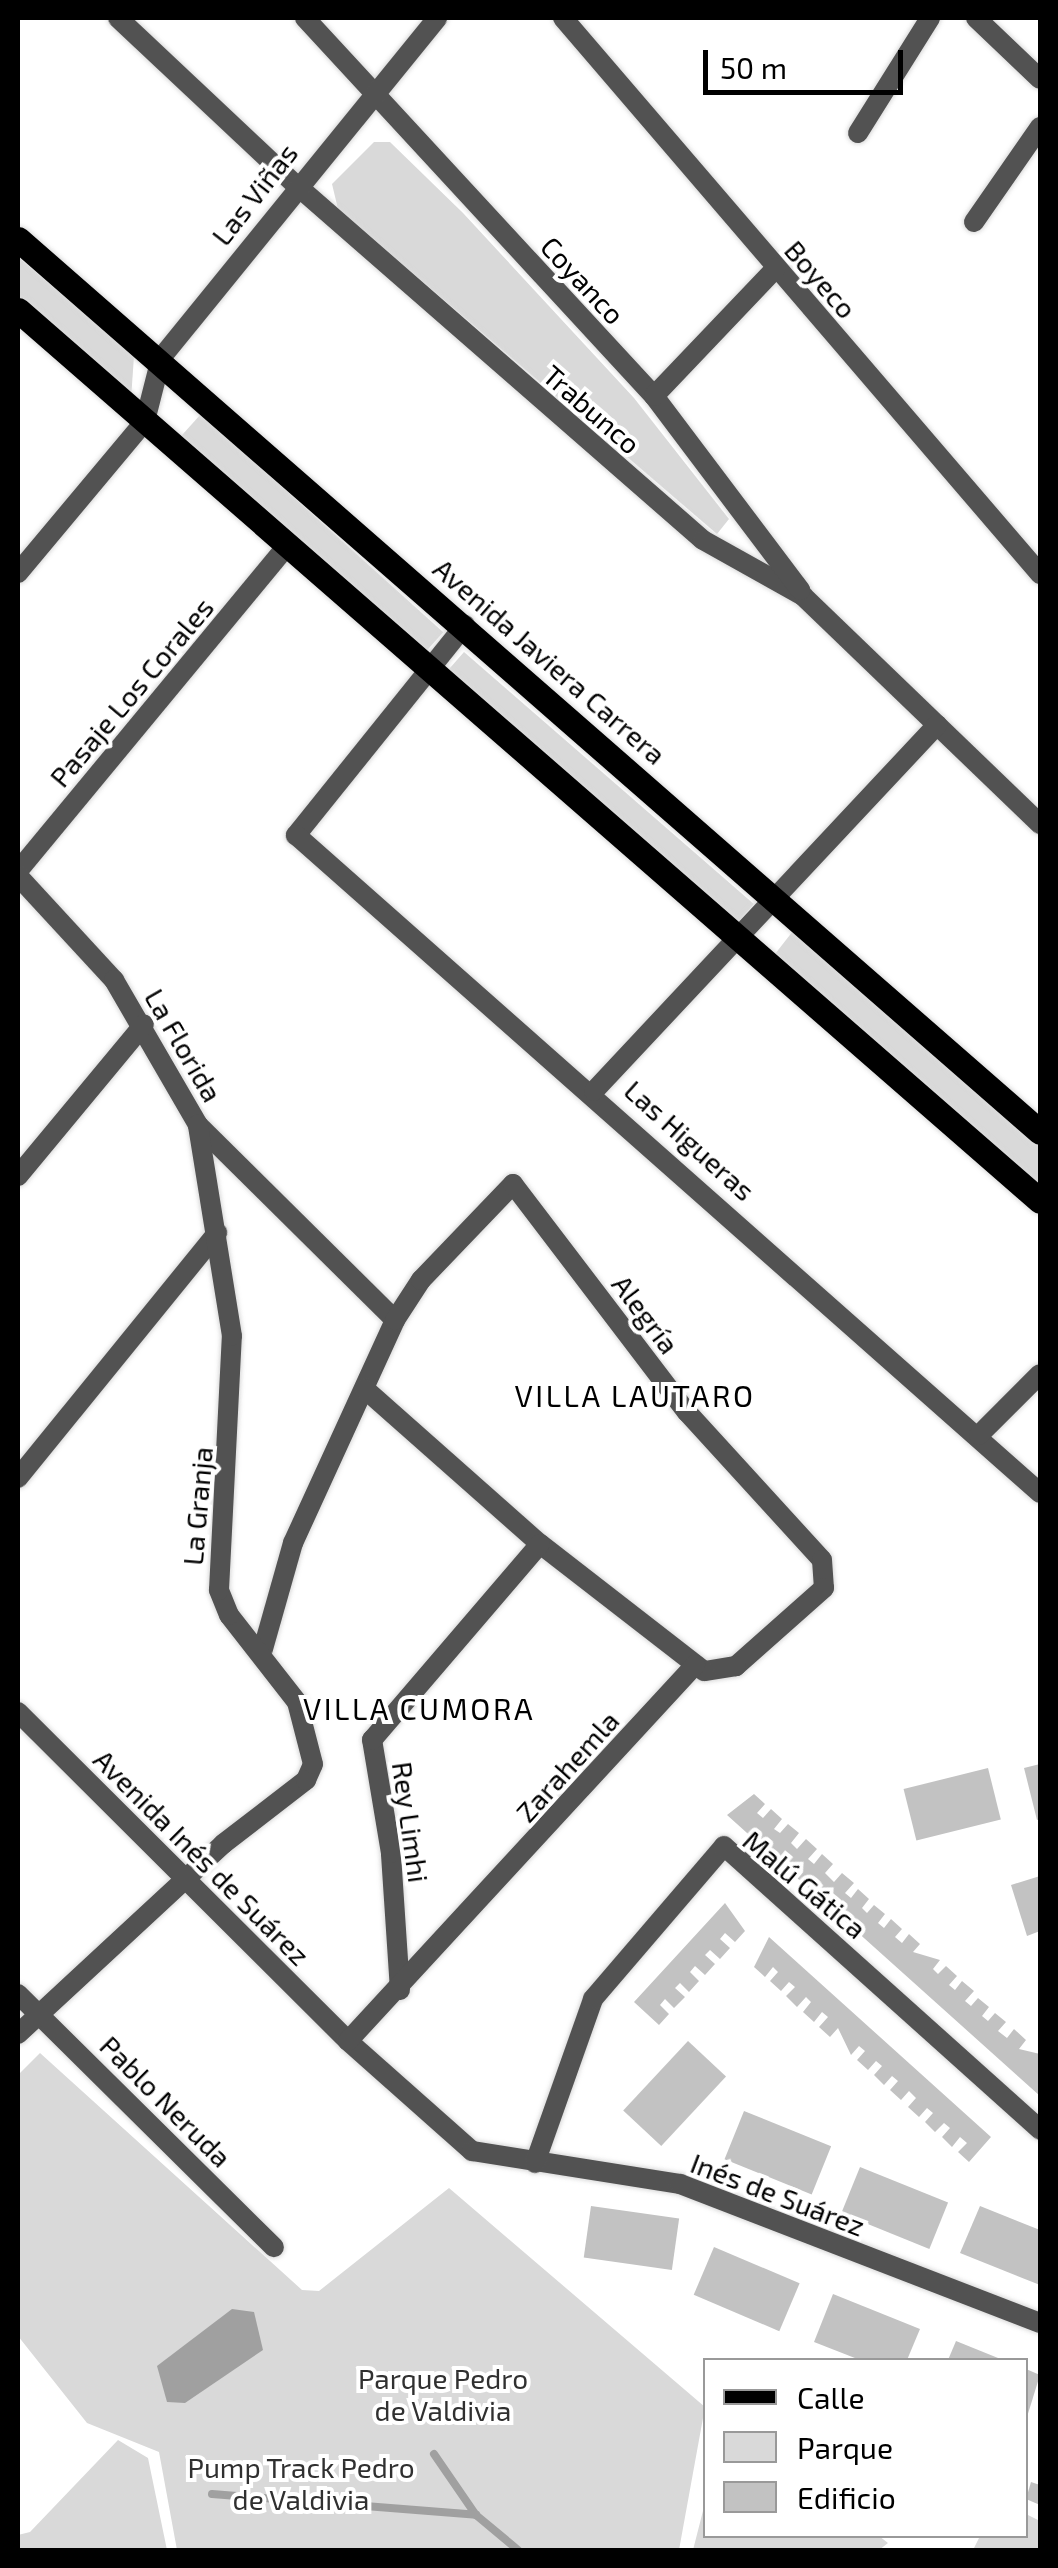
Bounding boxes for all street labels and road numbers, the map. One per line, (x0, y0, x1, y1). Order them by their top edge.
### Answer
street label: Las Viñas (204, 136, 304, 252)
street label: Coyanco (534, 229, 632, 331)
street label: Boyeco (778, 233, 864, 325)
street label: Trabunco (537, 358, 647, 460)
street label: Avenida Javiera Carrera (427, 551, 673, 771)
street label: Pasaje Los Corales (42, 591, 220, 793)
street label: La Florida (138, 983, 230, 1107)
street label: Las Higueras (618, 1073, 762, 1207)
street label: Alegría (606, 1268, 686, 1360)
street label: La Granja (175, 1445, 219, 1567)
street label: Zarahemla (509, 1704, 625, 1828)
street label: Avenida Inés de Suárez (87, 1742, 317, 1972)
street label: Rey Limhi (386, 1759, 436, 1885)
street label: Malú Gática (737, 1823, 873, 1945)
street label: Pablo Neruda (93, 2028, 239, 2174)
street label: Inés de Suárez (686, 2145, 870, 2243)

